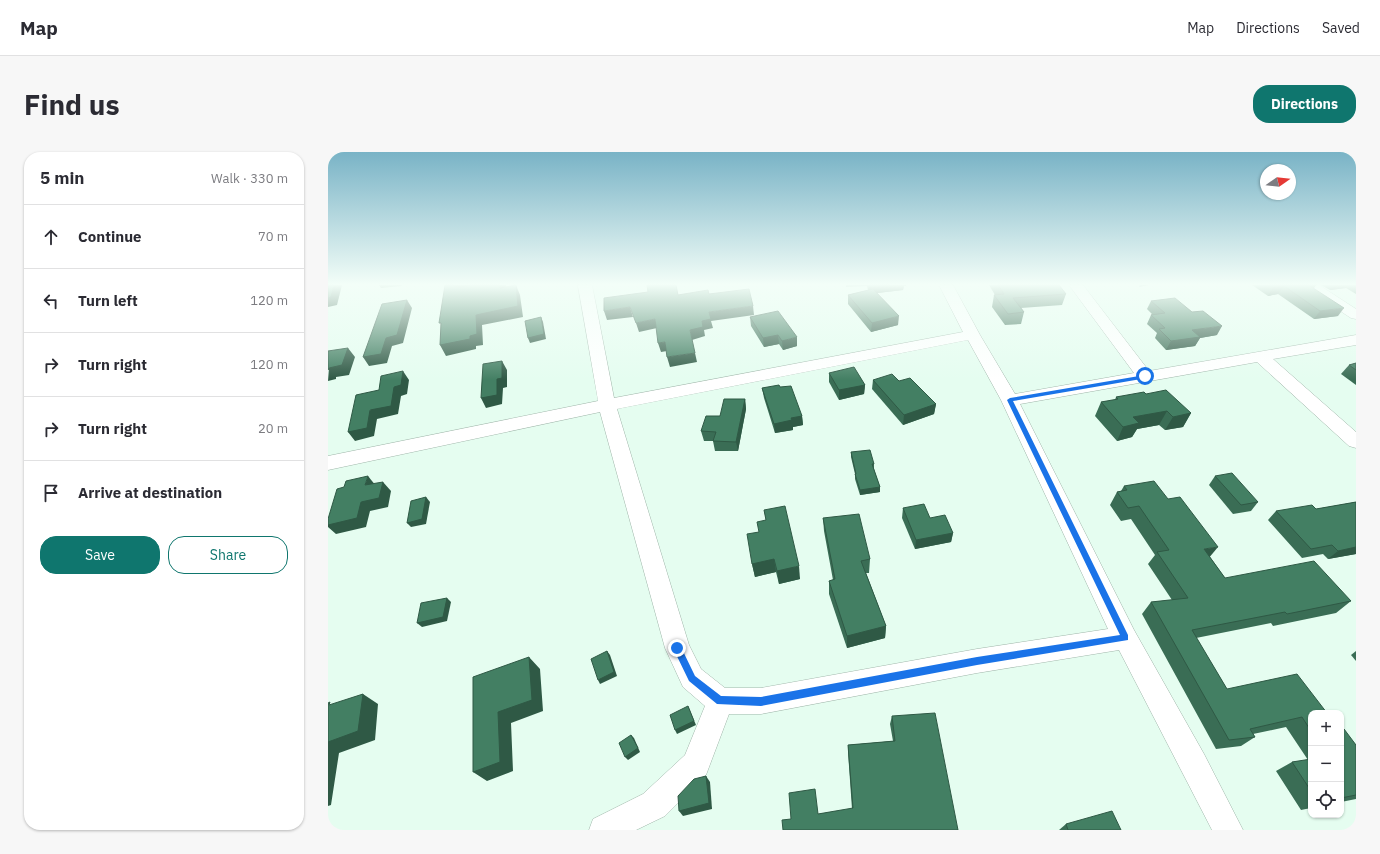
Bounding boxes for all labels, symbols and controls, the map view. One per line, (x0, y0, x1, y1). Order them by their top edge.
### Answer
text: Map (20, 16, 58, 40)
text: Map (1187, 19, 1214, 37)
text: Directions (1236, 19, 1300, 37)
text: Saved (1322, 19, 1360, 37)
button: Directions (1253, 85, 1356, 123)
text: Find us (24, 86, 120, 123)
north arrow (1260, 164, 1296, 200)
text: 5 min (40, 167, 84, 189)
text: Walk · 330 m (211, 170, 288, 187)
icon: ahead (40, 226, 62, 248)
text: Continue (78, 227, 142, 246)
text: 70 m (258, 228, 288, 245)
icon: left (40, 290, 62, 312)
text: Turn left (78, 291, 138, 310)
text: 120 m (250, 292, 288, 309)
icon: right (40, 354, 62, 376)
text: Turn right (78, 355, 147, 374)
text: 120 m (250, 356, 288, 373)
route start (1136, 367, 1154, 385)
icon: right (40, 418, 62, 440)
text: Turn right (78, 419, 147, 438)
text: 20 m (258, 420, 288, 437)
icon: arrive (40, 482, 62, 504)
text: Arrive at destination (78, 483, 222, 502)
button: Save (40, 536, 160, 574)
button: Share (168, 536, 288, 574)
route end (668, 639, 686, 657)
map controls (1308, 710, 1344, 818)
button: + (1308, 710, 1344, 746)
button: − (1308, 746, 1344, 782)
button: locate (1308, 782, 1344, 818)

